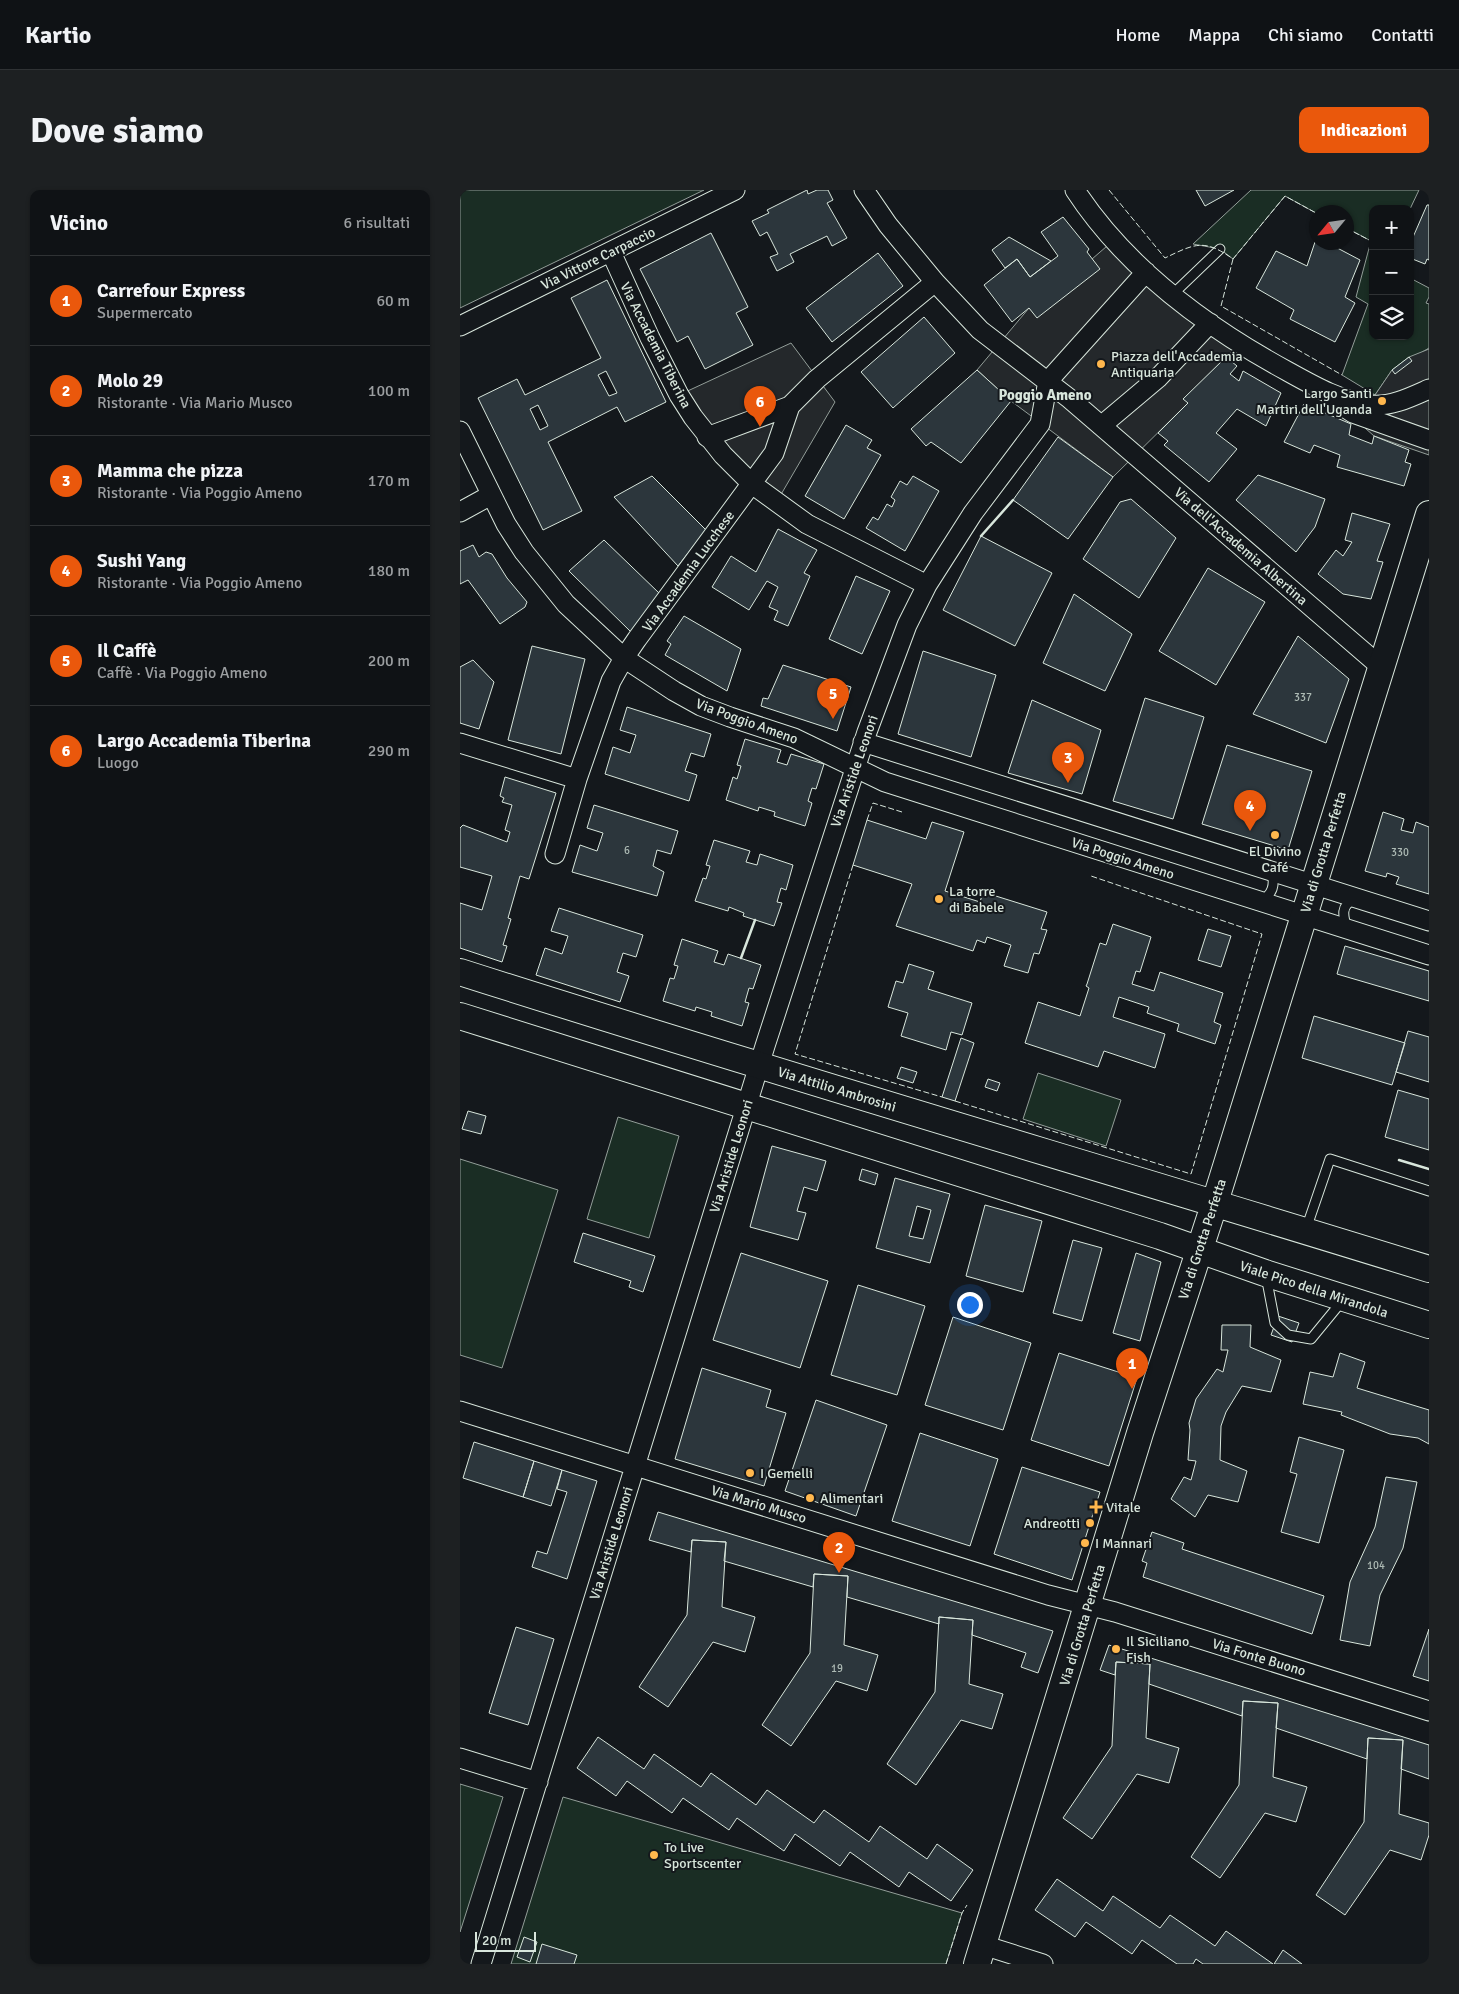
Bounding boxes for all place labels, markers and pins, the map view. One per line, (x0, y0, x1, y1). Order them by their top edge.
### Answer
place label: Piazza dell'Accademia Antiquaria (1111, 348, 1243, 381)
marker: Piazza dell'Accademia Antiquaria (1095, 358, 1107, 370)
place label: Largo Santi Martiri dell'Uganda (1256, 385, 1372, 418)
pin: 6 (744, 386, 776, 427)
marker: Largo Santi Martiri dell'Uganda (1376, 395, 1388, 407)
pin: 5 (817, 678, 849, 719)
pin: 3 (1052, 742, 1084, 783)
pin: 4 (1234, 790, 1266, 831)
marker: El Divino Café (1269, 829, 1281, 841)
place label: El Divino Café (1249, 843, 1301, 876)
place label: La torre di Babele (949, 883, 1004, 916)
marker: La torre di Babele (933, 893, 945, 905)
pin: 1 (1116, 1348, 1148, 1389)
place label: I Gemelli (760, 1465, 813, 1482)
marker: I Gemelli (744, 1467, 756, 1479)
place label: Alimentari (820, 1490, 883, 1507)
marker: Alimentari (804, 1492, 816, 1504)
place label: Vitale (1106, 1499, 1141, 1516)
marker: Vitale (1090, 1501, 1102, 1513)
place label: Andreotti (1024, 1515, 1080, 1532)
marker: Andreotti (1084, 1517, 1096, 1529)
pin: 2 (823, 1532, 855, 1573)
place label: I Mannari (1095, 1535, 1152, 1552)
marker: I Mannari (1079, 1537, 1091, 1549)
place label: Il Siciliano Fish (1126, 1633, 1189, 1666)
marker: Il Siciliano Fish (1110, 1643, 1122, 1655)
place label: To Live Sportscenter (664, 1839, 742, 1872)
marker: To Live Sportscenter (648, 1849, 660, 1861)

